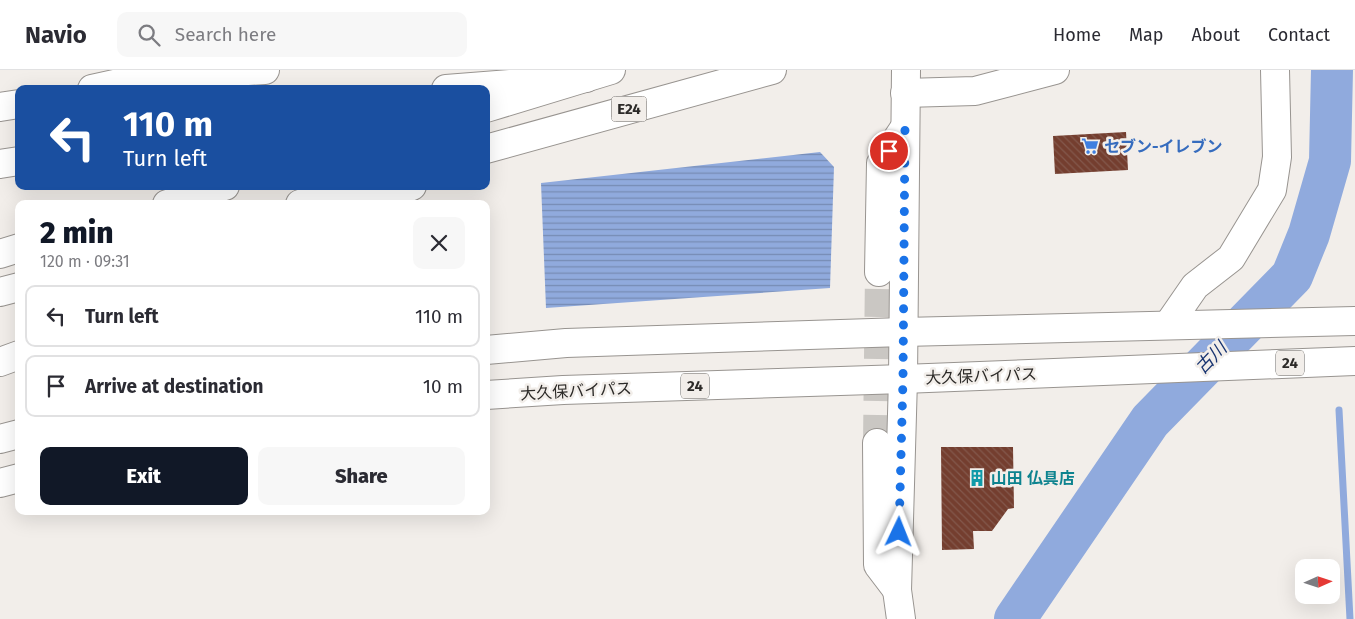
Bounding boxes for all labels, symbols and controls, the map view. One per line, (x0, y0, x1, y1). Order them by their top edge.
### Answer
search box (117, 12, 467, 57)
text: Navio (25, 21, 87, 49)
icon: search (135, 21, 163, 49)
text: Search here (175, 23, 276, 46)
text: Home (1053, 24, 1101, 46)
text: Map (1129, 24, 1163, 46)
text: About (1191, 24, 1240, 46)
text: Contact (1268, 24, 1330, 46)
road number: E24 (612, 96, 646, 122)
text: 110 m (123, 103, 213, 145)
icon: left (40, 105, 105, 170)
pin (868, 130, 910, 172)
supermarket icon: セブン-イレブン (1080, 136, 1100, 156)
icon: arrive (875, 137, 903, 165)
place label: セブン-イレブン (1104, 137, 1223, 156)
text: Turn left (123, 145, 207, 172)
text: 2 min (40, 215, 113, 251)
button: close (413, 217, 465, 269)
text: 120 m · 09:31 (40, 252, 130, 271)
icon: left (42, 302, 70, 330)
text: Turn left (85, 305, 159, 328)
text: 110 m (415, 305, 463, 328)
water label: 古川 (1191, 336, 1233, 379)
road number: 24 (1276, 350, 1304, 376)
street label: 大久保バイパス (925, 365, 1037, 387)
icon: arrive (42, 372, 70, 400)
road number: 24 (681, 374, 709, 398)
text: Arrive at destination (85, 375, 264, 398)
text: 10 m (423, 375, 463, 398)
street label: 大久保バイパス (520, 379, 632, 403)
button: Exit (40, 447, 248, 505)
button: Share (258, 447, 465, 505)
building icon: 山田 仏具店 (967, 468, 987, 488)
place label: 山田 仏具店 (991, 469, 1075, 488)
position arrow (872, 505, 924, 557)
north arrow (1295, 559, 1340, 604)
map controls (1295, 559, 1340, 604)

